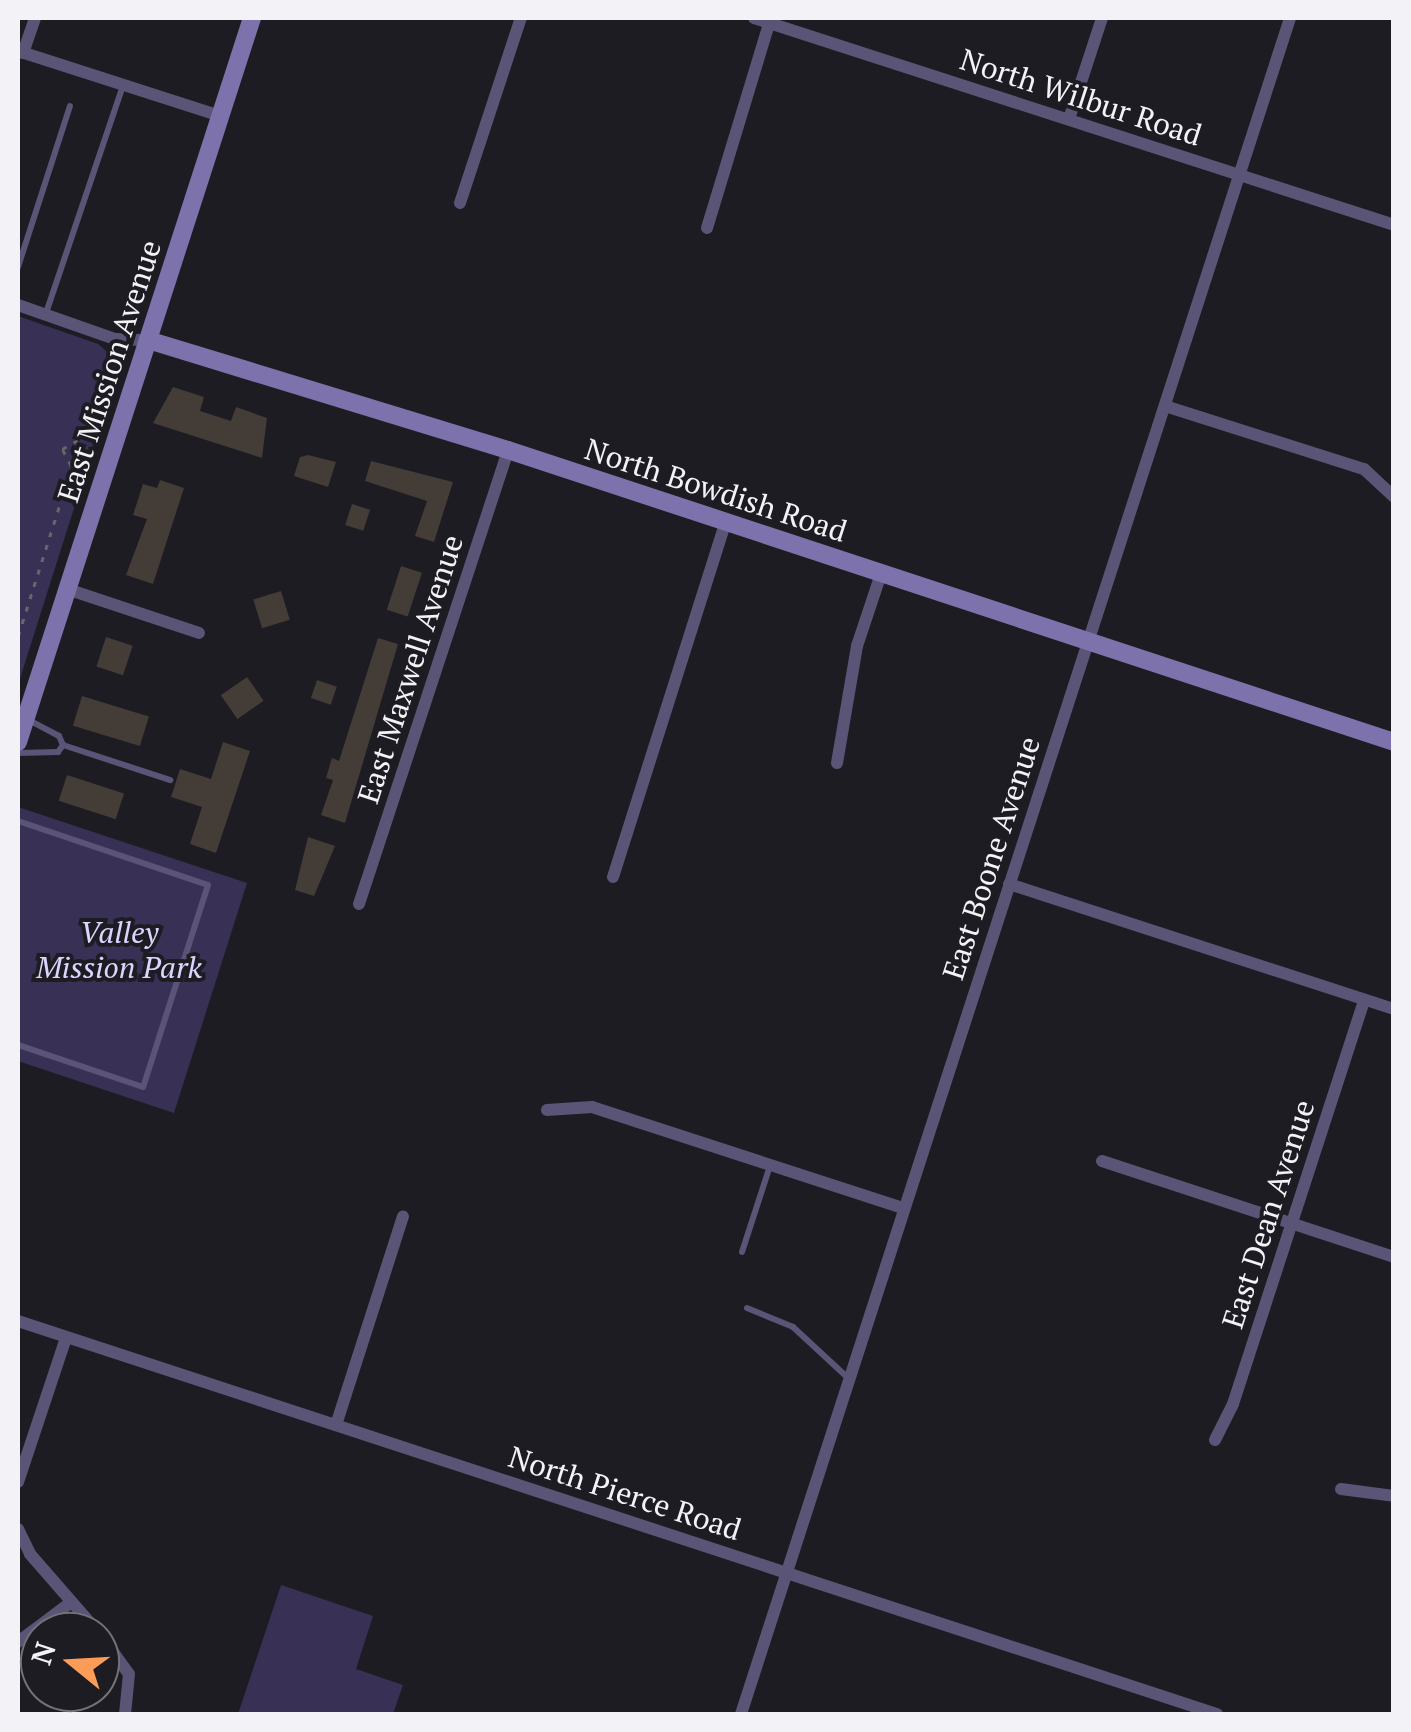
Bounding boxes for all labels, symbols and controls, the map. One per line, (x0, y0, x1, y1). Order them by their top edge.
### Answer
street label: North Wilbur Road (956, 41, 1206, 153)
street label: East Mission Avenue (50, 235, 168, 507)
street label: North Bowdish Road (581, 431, 851, 549)
street label: East Maxwell Avenue (349, 530, 471, 808)
street label: East Boone Avenue (935, 732, 1047, 984)
park label: Valley Mission Park (36, 914, 202, 984)
street label: East Dean Avenue (1214, 1095, 1322, 1333)
street label: North Pierce Road (504, 1438, 746, 1548)
north arrow (20, 1612, 120, 1712)
text: N (22, 1637, 64, 1669)

